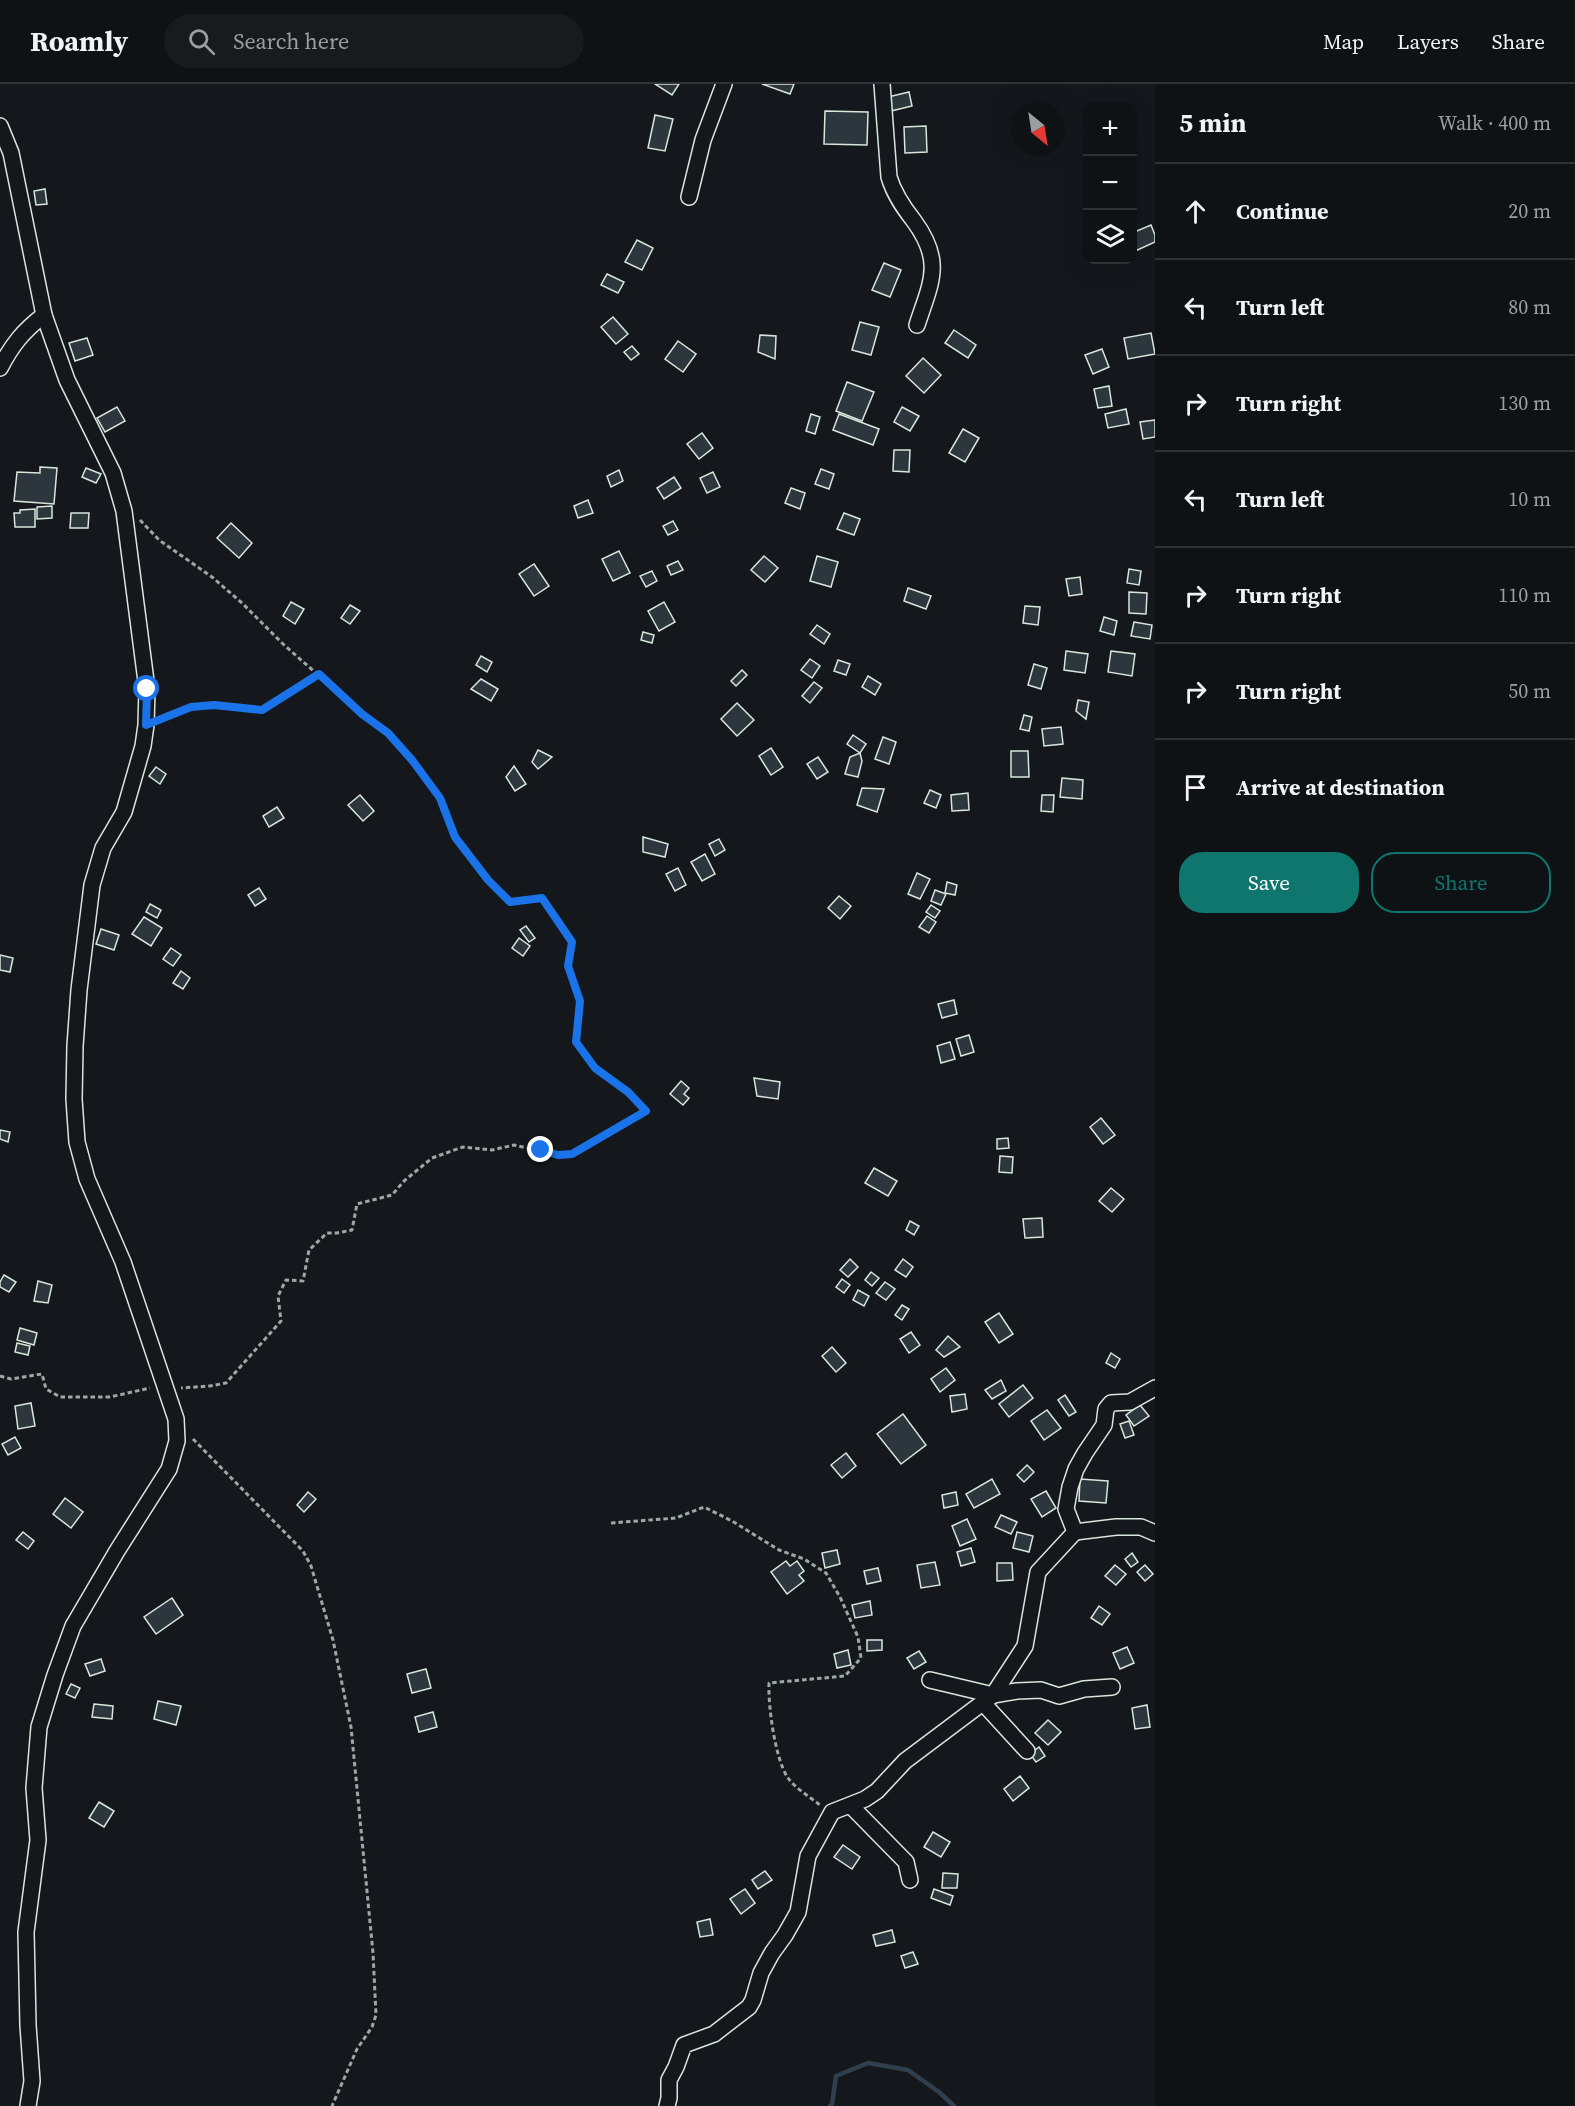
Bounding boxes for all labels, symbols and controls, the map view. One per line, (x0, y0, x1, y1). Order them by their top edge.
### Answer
search box (164, 14, 584, 68)
text: Roamly (30, 22, 128, 60)
icon: search (185, 25, 218, 58)
text: Search here (233, 26, 349, 56)
text: Map (1323, 27, 1364, 56)
text: Layers (1397, 27, 1459, 56)
text: Share (1492, 27, 1545, 56)
north arrow (1011, 102, 1065, 156)
map controls (1083, 102, 1137, 264)
button: + (1083, 102, 1137, 156)
text: 5 min (1179, 105, 1246, 141)
text: Walk · 400 m (1438, 109, 1551, 137)
button: − (1083, 156, 1137, 210)
icon: ahead (1179, 195, 1212, 228)
text: Continue (1236, 196, 1329, 226)
text: 20 m (1508, 197, 1551, 225)
button: layers (1083, 210, 1137, 264)
icon: left (1179, 291, 1212, 324)
text: Turn left (1236, 292, 1324, 322)
text: 80 m (1508, 293, 1551, 321)
icon: right (1179, 387, 1212, 420)
text: Turn right (1236, 388, 1341, 418)
text: 130 m (1498, 389, 1551, 417)
icon: left (1179, 483, 1212, 516)
text: Turn left (1236, 484, 1324, 514)
text: 10 m (1508, 485, 1551, 513)
icon: right (1179, 579, 1212, 612)
text: Turn right (1236, 580, 1341, 610)
text: 110 m (1498, 581, 1551, 609)
route start (133, 675, 159, 701)
icon: right (1179, 675, 1212, 708)
text: Turn right (1236, 676, 1341, 706)
text: 50 m (1508, 677, 1551, 705)
icon: arrive (1179, 771, 1212, 804)
text: Arrive at destination (1236, 772, 1445, 802)
button: Save (1179, 852, 1359, 913)
button: Share (1371, 852, 1551, 913)
route end (527, 1136, 553, 1162)

